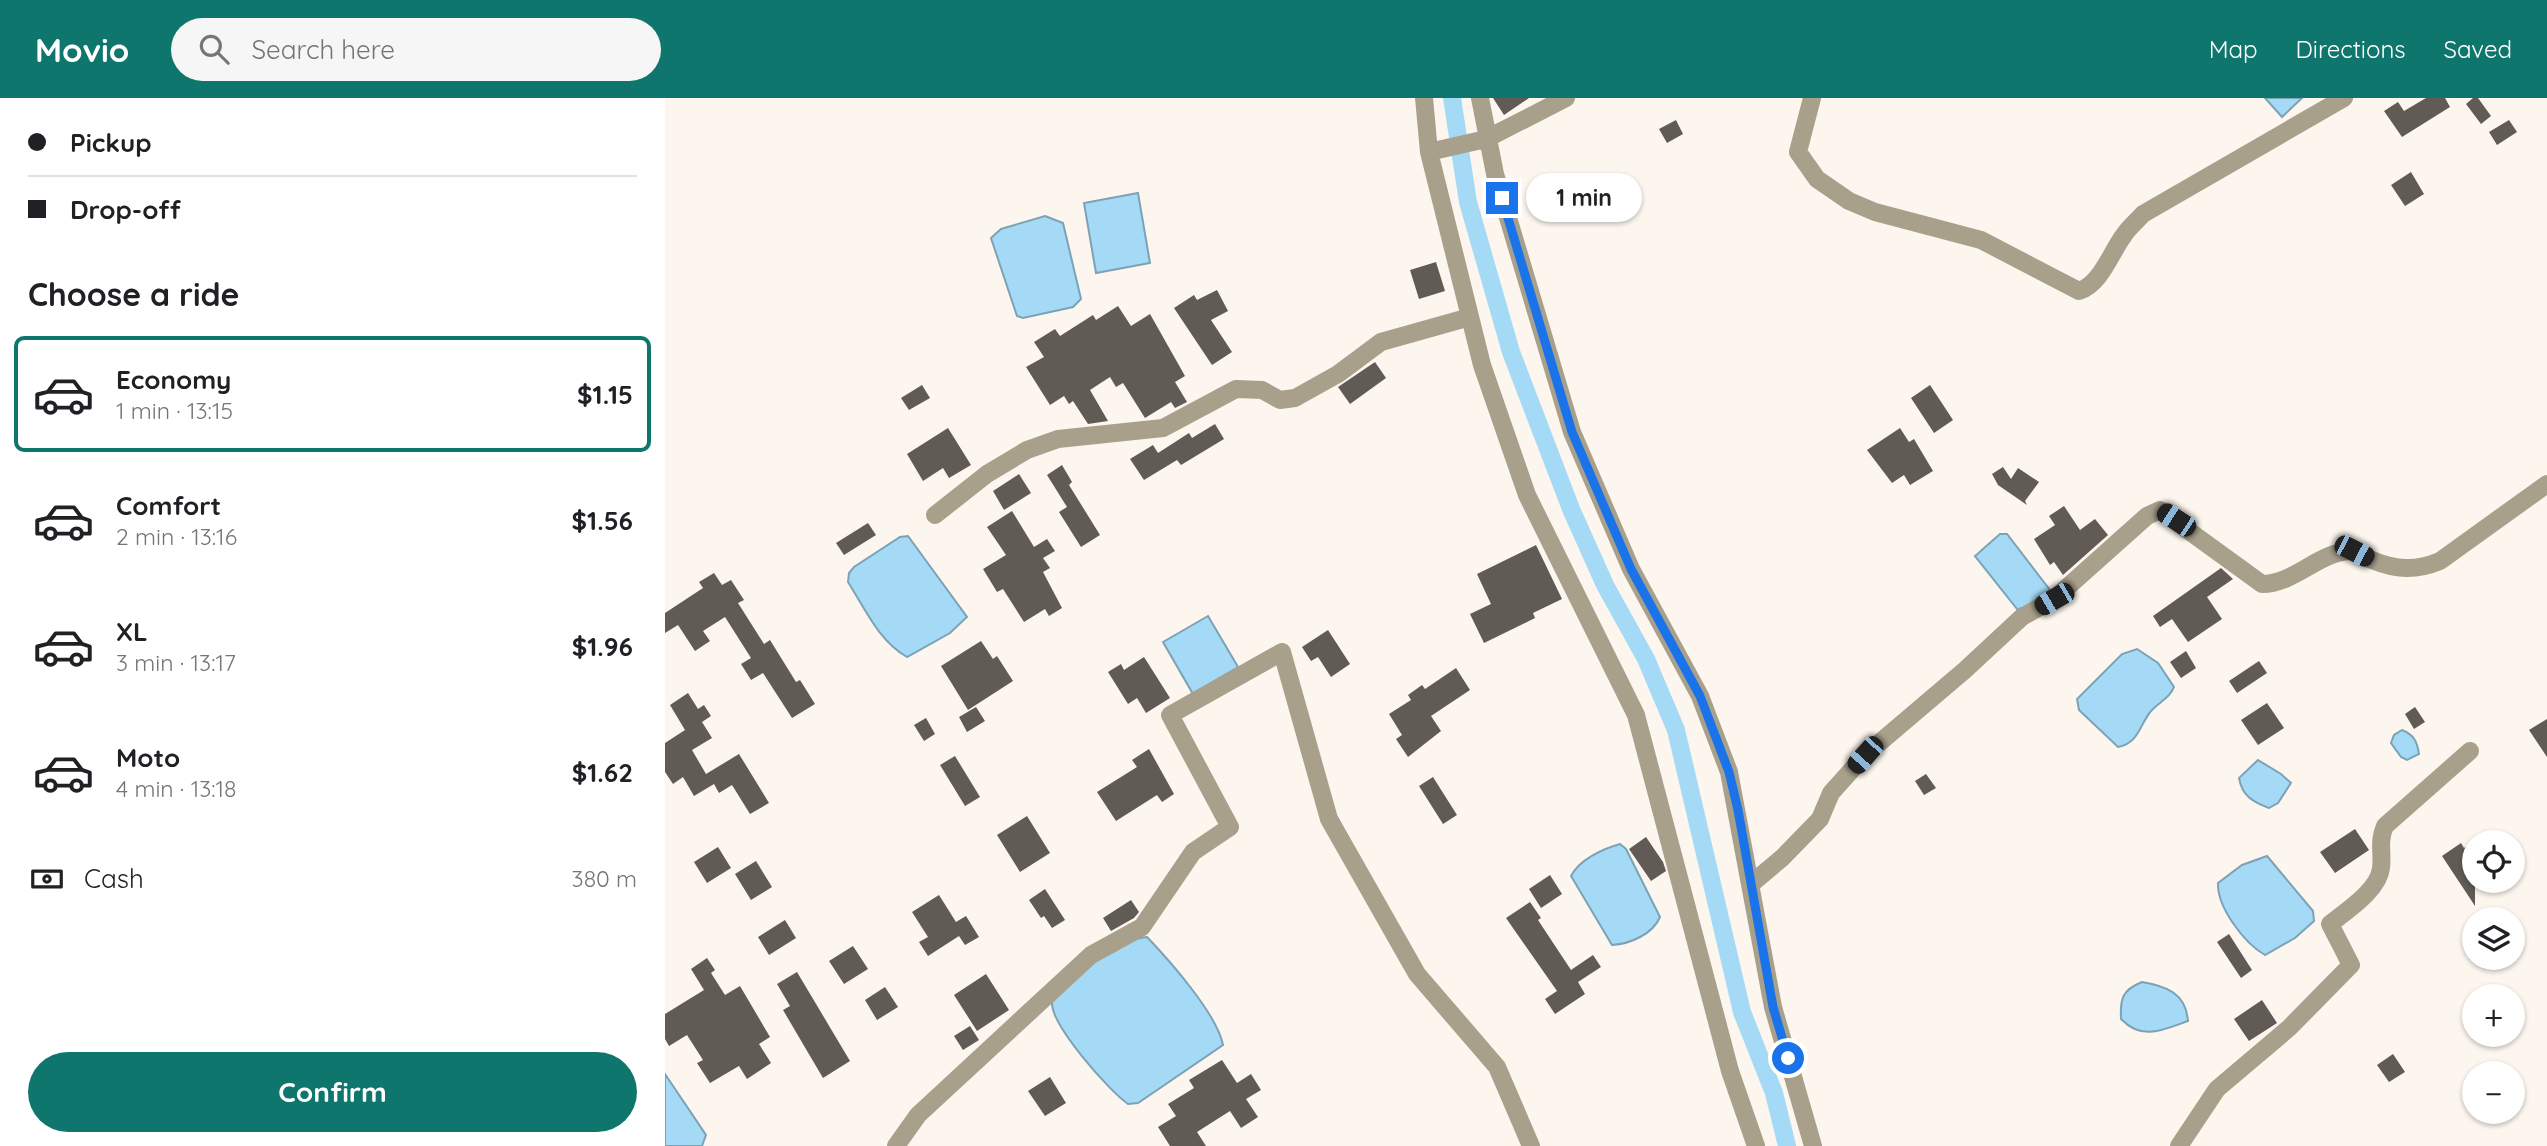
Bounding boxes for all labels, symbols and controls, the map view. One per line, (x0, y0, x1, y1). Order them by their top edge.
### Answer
search box (171, 18, 661, 81)
text: Movio (35, 29, 129, 70)
icon: search (195, 30, 233, 68)
text: Search here (251, 33, 395, 66)
text: Map (2209, 34, 2258, 64)
text: Directions (2296, 34, 2406, 64)
text: Saved (2444, 34, 2512, 64)
text: Pickup (70, 126, 152, 159)
callout: 1 min (1527, 174, 1642, 222)
route end (1486, 182, 1518, 214)
text: 1 min (1556, 183, 1612, 212)
text: Drop-off (70, 193, 181, 226)
text: Choose a ride (28, 274, 240, 314)
icon: car (32, 363, 95, 426)
text: Economy (116, 363, 231, 396)
text: $1.15 (577, 378, 633, 411)
text: 1 min · 13:15 (116, 396, 233, 425)
icon: car (32, 489, 95, 552)
text: Comfort (116, 489, 221, 522)
car (2153, 500, 2200, 540)
text: $1.56 (572, 504, 633, 537)
text: 2 min · 13:16 (116, 522, 237, 551)
car (2331, 532, 2378, 570)
car (2031, 579, 2078, 619)
icon: car (32, 615, 95, 678)
text: XL (116, 615, 148, 648)
text: $1.96 (572, 630, 633, 663)
text: 3 min · 13:17 (116, 648, 236, 677)
car (1844, 732, 1887, 778)
icon: car (32, 741, 95, 804)
text: Moto (116, 741, 180, 774)
text: $1.62 (572, 756, 633, 789)
text: 4 min · 13:18 (116, 774, 236, 803)
map controls (2462, 830, 2525, 1124)
button: locate (2462, 830, 2525, 893)
icon: cash (28, 860, 66, 898)
text: Cash (84, 862, 144, 895)
text: 380 m (572, 864, 637, 893)
button: layers (2462, 907, 2525, 970)
button: + (2462, 984, 2525, 1047)
route start (1772, 1042, 1804, 1074)
button: Confirm (28, 1052, 637, 1132)
button: − (2462, 1061, 2525, 1124)

